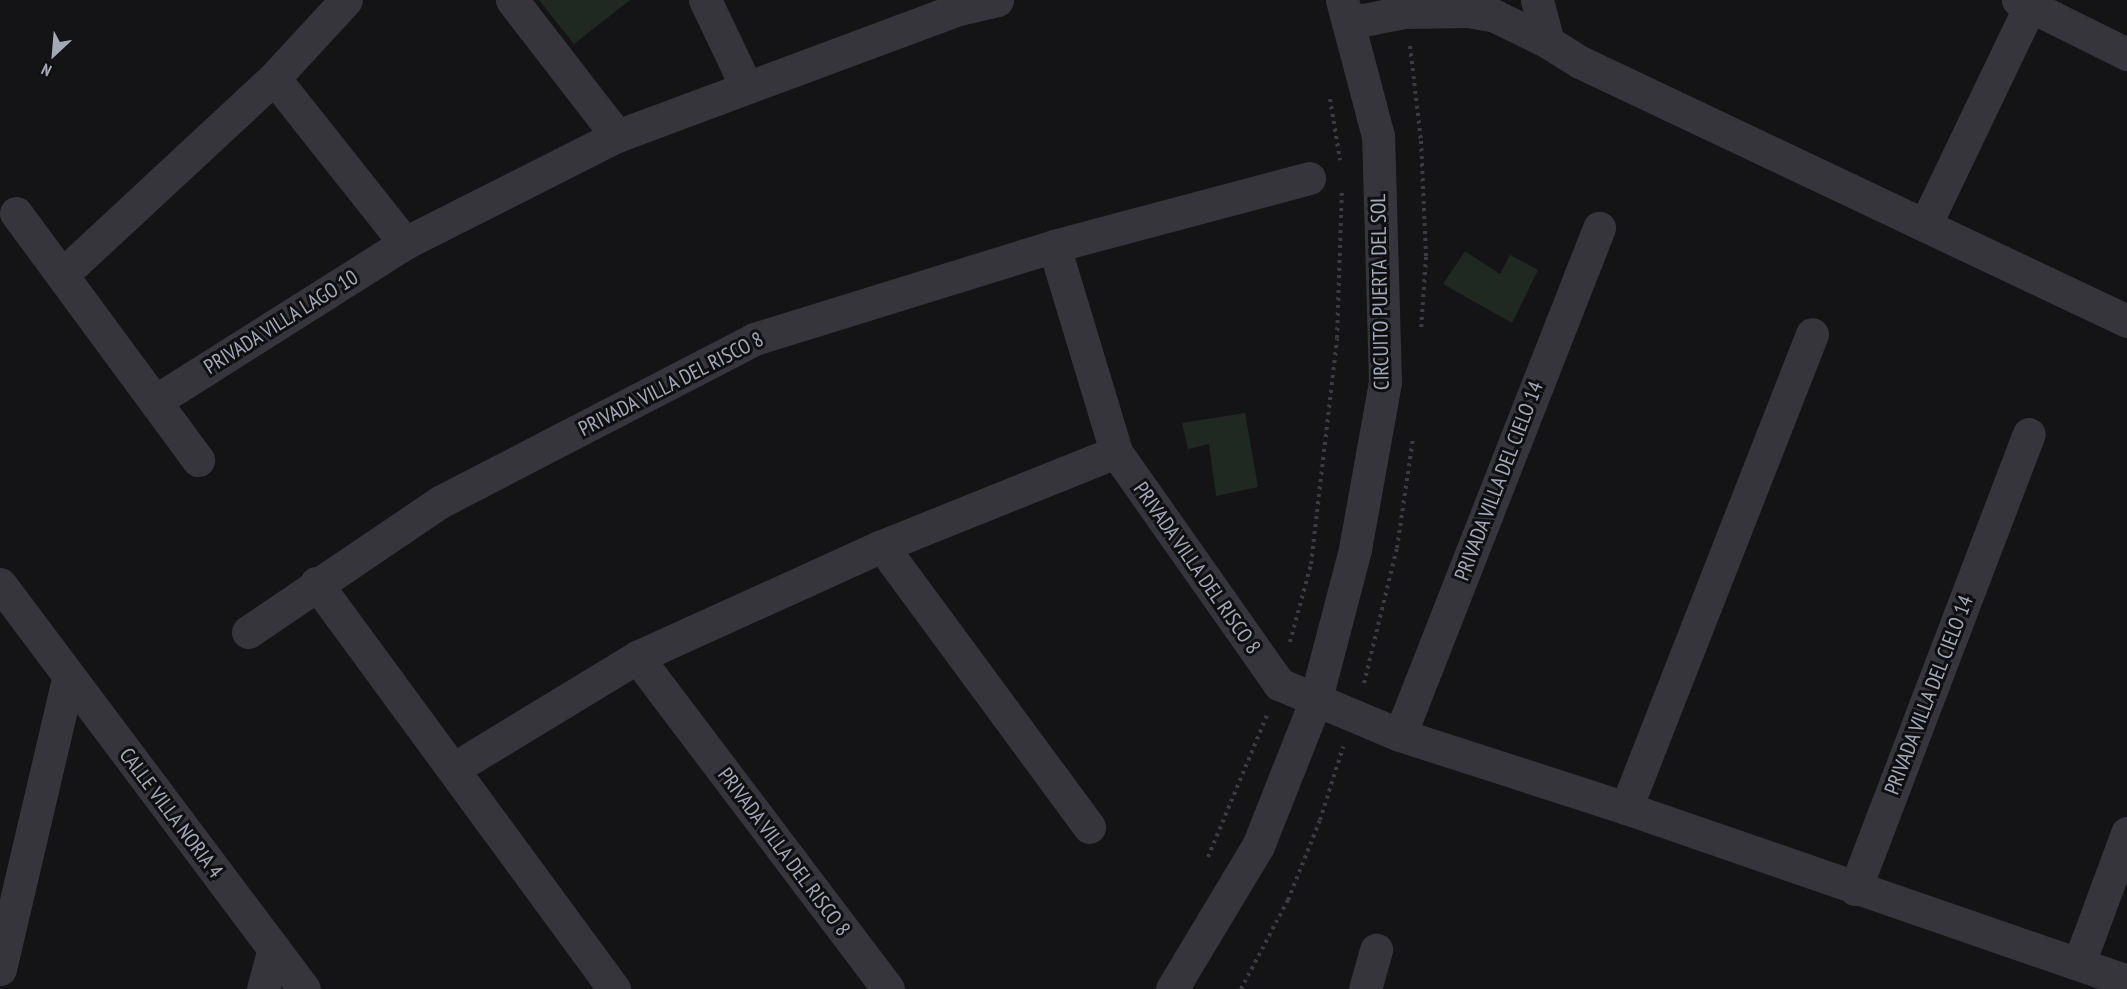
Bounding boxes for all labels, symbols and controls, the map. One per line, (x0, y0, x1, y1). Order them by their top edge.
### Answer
north arrow (24, 24, 84, 84)
text: N (38, 59, 54, 81)
street label: CIRCUITO PUERTA DEL SOL (1366, 193, 1394, 391)
street label: PRIVADA VILLA LAGO 10 (199, 264, 363, 380)
street label: PRIVADA VILLA DEL RISCO 8 (573, 326, 769, 442)
street label: PRIVADA VILLA DEL CIELO 14 (1449, 377, 1549, 585)
street label: PRIVADA VILLA DEL RISCO 8 (1127, 476, 1267, 660)
street label: PRIVADA VILLA DEL CIELO 14 (1879, 591, 1979, 799)
street label: CALLE VILLA NORIA 4 (113, 742, 229, 884)
street label: PRIVADA VILLA DEL RISCO 8 (712, 762, 856, 942)

